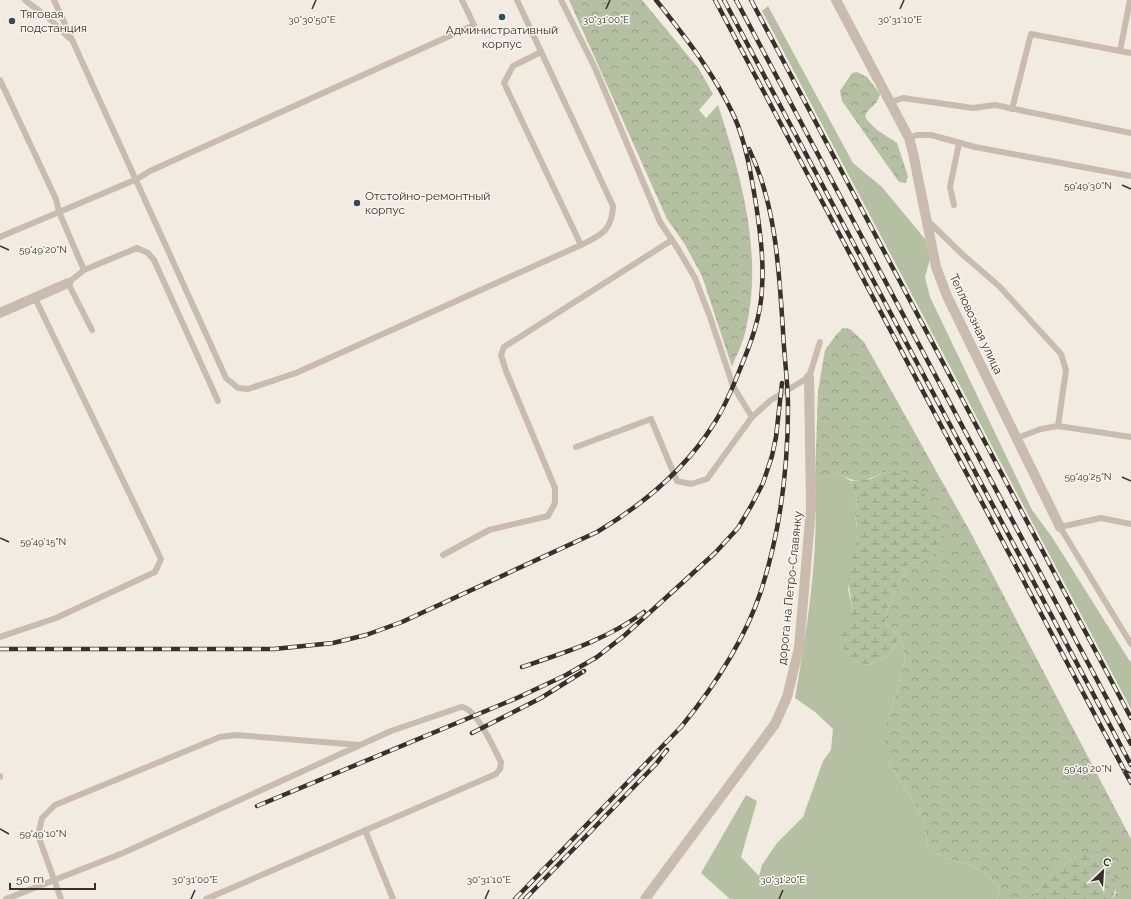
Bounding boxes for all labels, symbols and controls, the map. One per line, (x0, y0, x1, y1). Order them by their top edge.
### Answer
place label: Тяговая подстанция (20, 7, 87, 35)
marker: Административный корпус (497, 12, 507, 22)
text: 30°30'50"E (288, 14, 336, 25)
text: 30°31'00"E (583, 14, 629, 25)
text: 30°31'10"E (878, 14, 922, 25)
marker: Тяговая подстанция (7, 16, 17, 26)
place label: Административный корпус (446, 23, 558, 51)
text: 59°49'30"N (1064, 180, 1112, 191)
place label: Отстойно-ремонтный корпус (365, 189, 491, 217)
marker: Отстойно-ремонтный корпус (352, 198, 362, 208)
text: 59°49'20"N (19, 244, 67, 255)
street label: Тепловозная улица (947, 271, 1005, 377)
text: 59°49'25"N (1064, 471, 1112, 482)
street label: дорога на Петро-Славянку (775, 510, 805, 666)
text: 59°49'15"N (20, 536, 66, 547)
text: 59°49'20"N (1064, 763, 1112, 774)
text: 59°49'10"N (20, 828, 66, 839)
north arrow (1083, 851, 1123, 891)
text: С (1101, 855, 1114, 870)
scale bar (10, 865, 95, 891)
text: 50 m (16, 872, 44, 886)
text: 30°31'00"E (172, 874, 218, 885)
text: 30°31'10"E (467, 874, 511, 885)
text: 30°31'20"E (760, 874, 806, 885)

